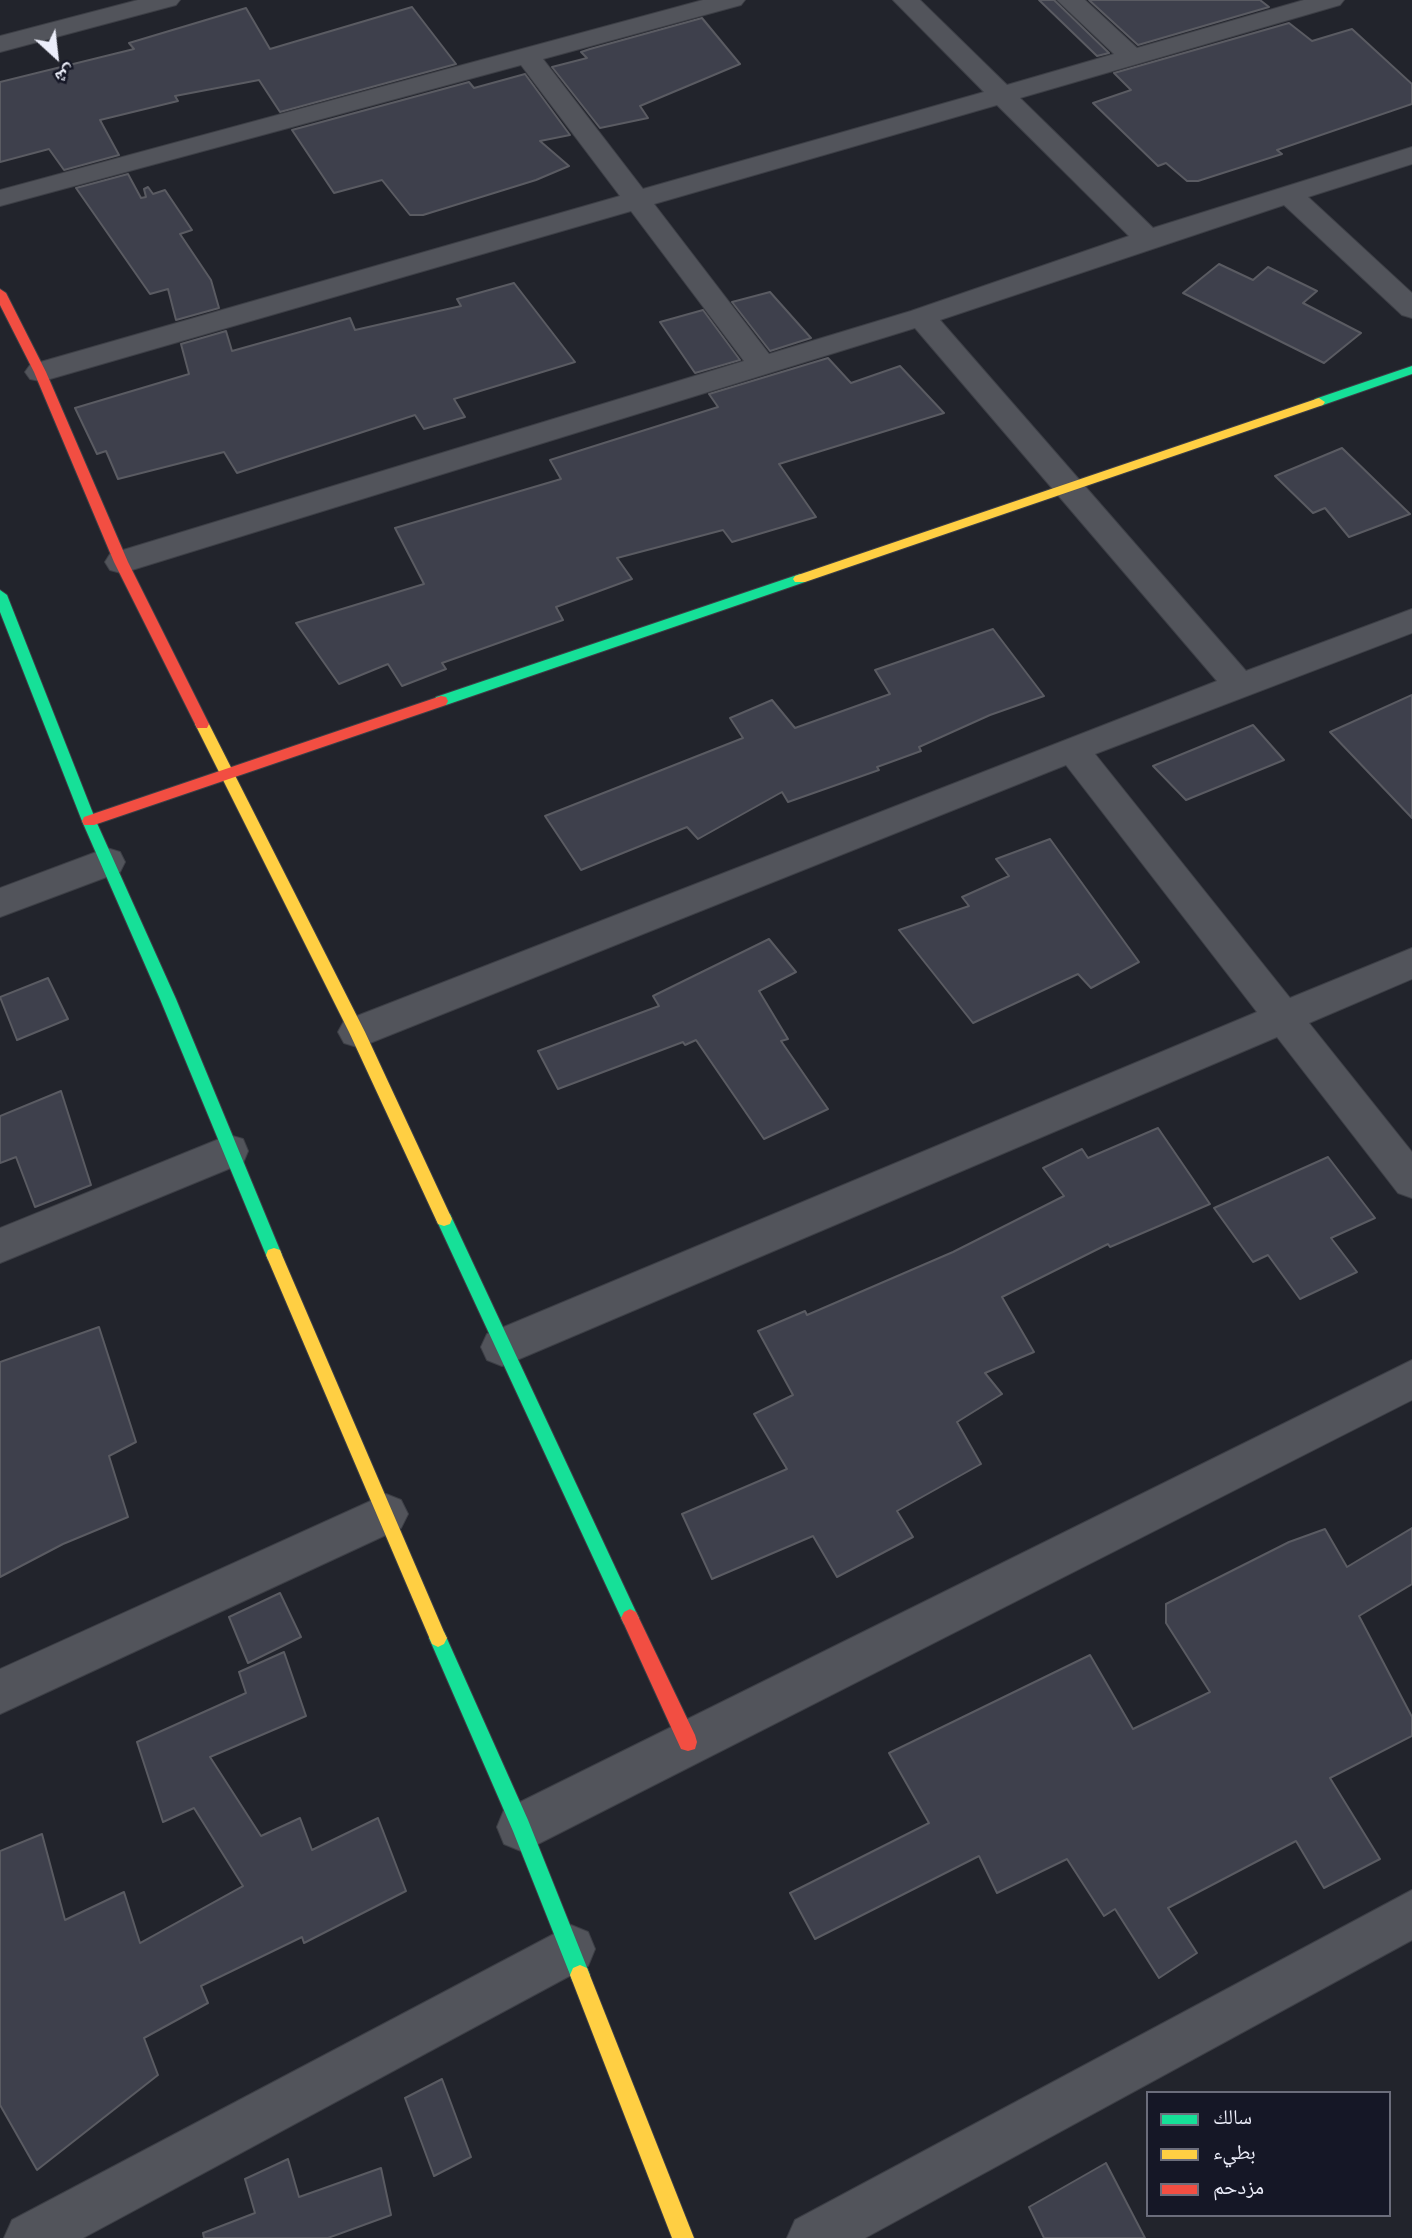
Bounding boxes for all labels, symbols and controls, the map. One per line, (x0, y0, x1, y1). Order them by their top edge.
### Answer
north arrow (21, 21, 91, 91)
text: ش (51, 59, 80, 91)
legend (1146, 2091, 1391, 2217)
text: سالك (1213, 2103, 1252, 2131)
text: بطيء (1213, 2138, 1256, 2166)
text: مزدحم (1213, 2173, 1264, 2201)

